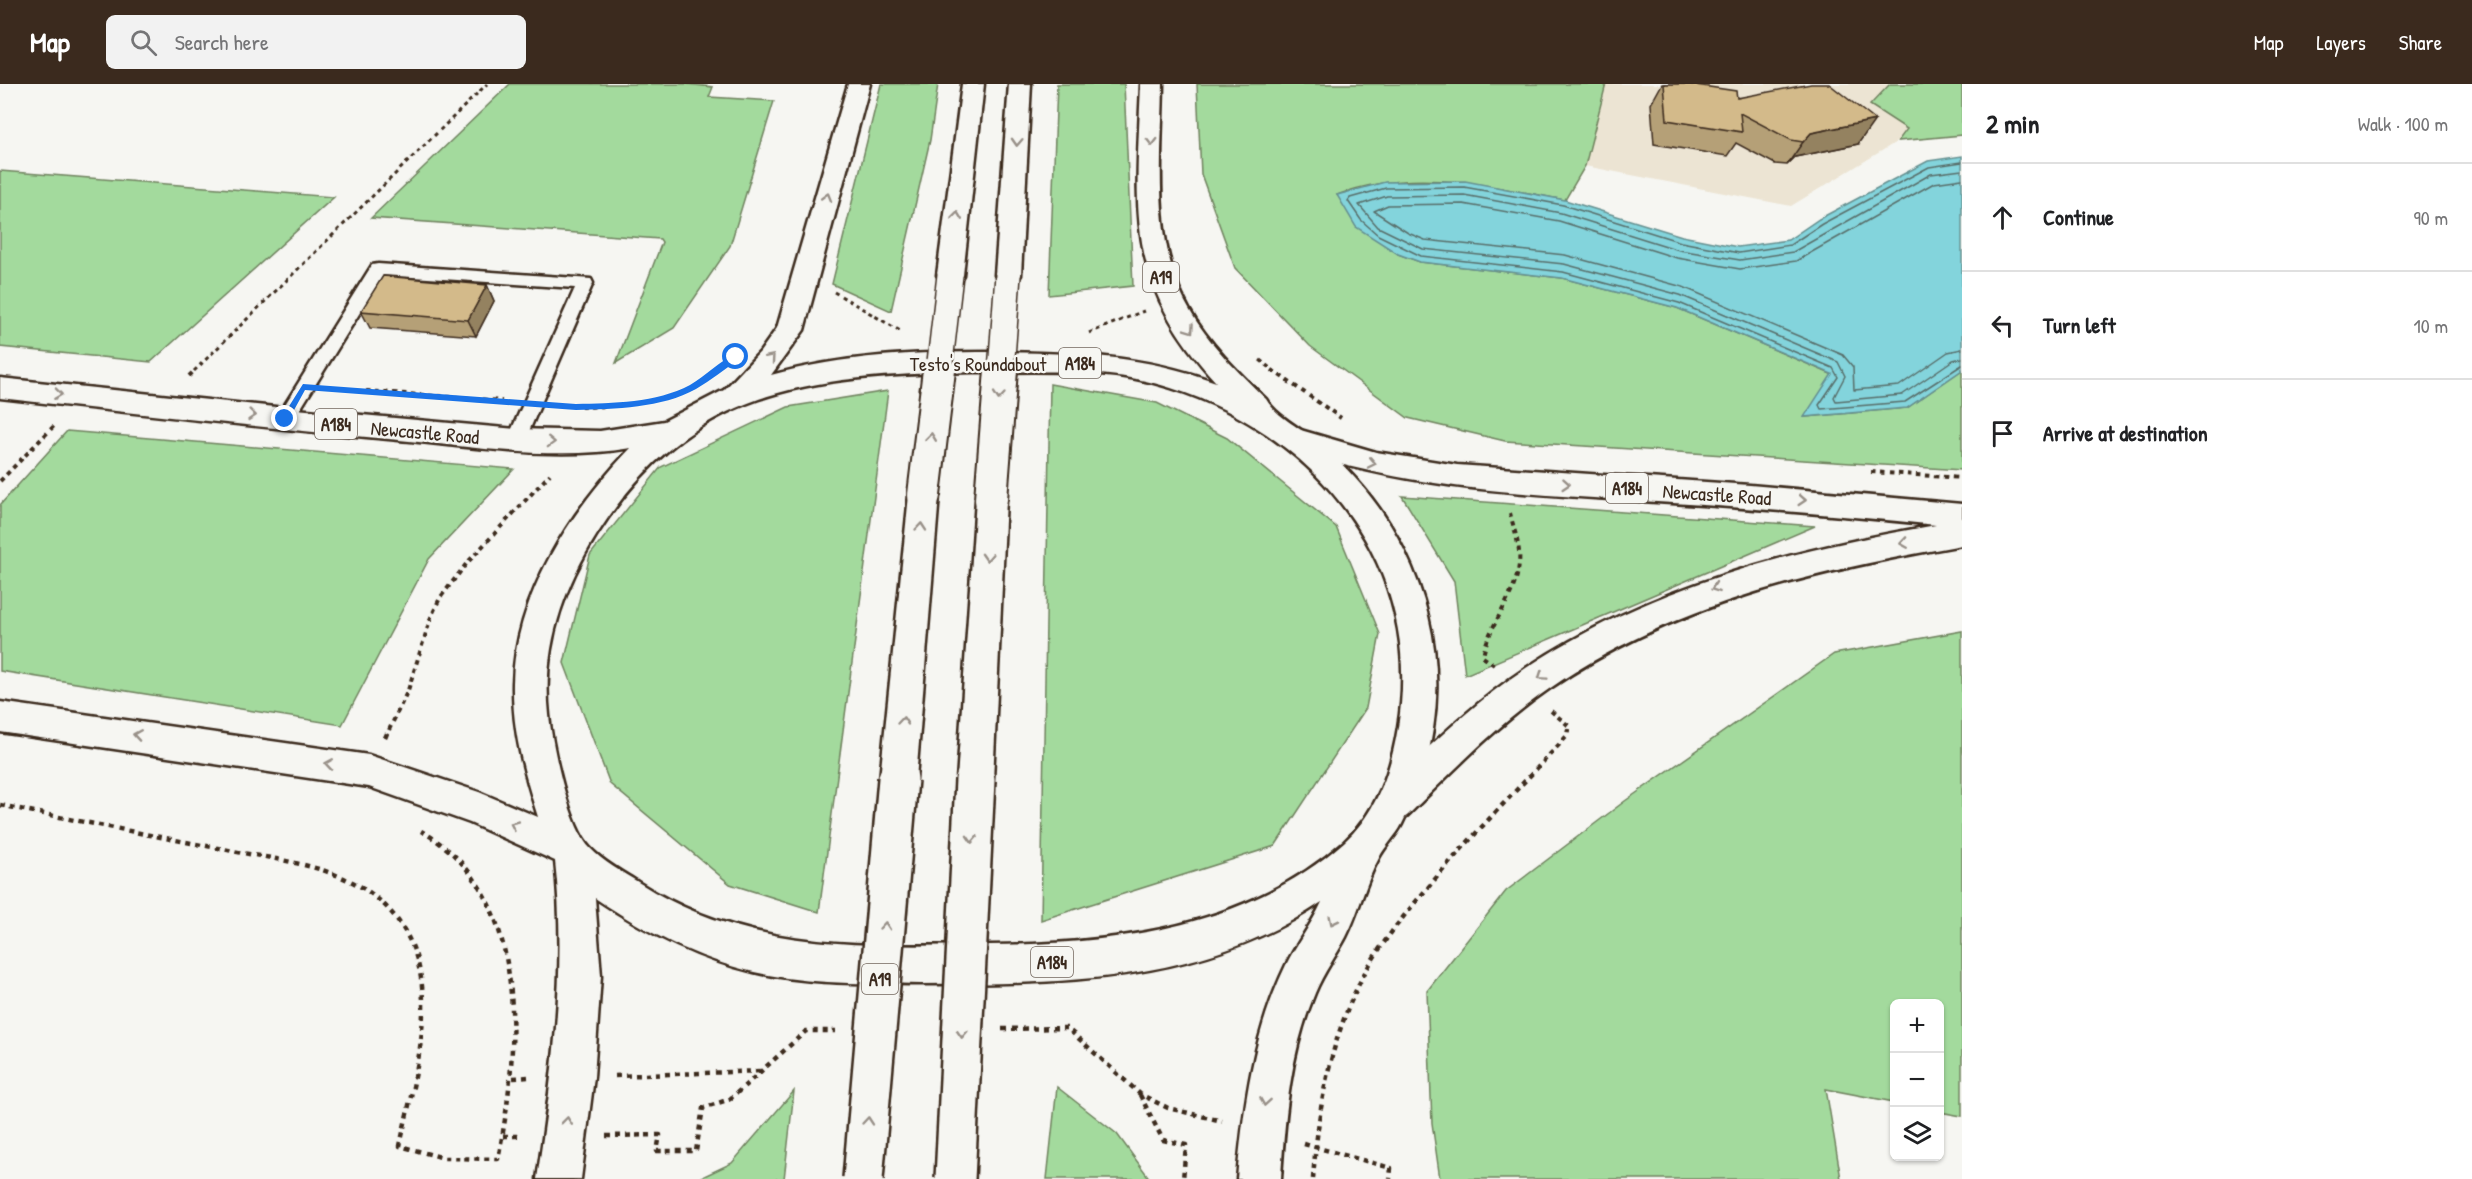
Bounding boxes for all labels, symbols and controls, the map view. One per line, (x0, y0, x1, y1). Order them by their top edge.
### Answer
search box (106, 15, 526, 69)
text: Map (30, 23, 70, 61)
icon: search (127, 26, 160, 59)
text: Search here (175, 27, 269, 57)
text: Map (2254, 28, 2283, 57)
text: Layers (2316, 28, 2366, 57)
text: Share (2399, 28, 2442, 57)
text: 2 min (1986, 106, 2039, 141)
text: Walk · 100 m (2358, 110, 2448, 137)
one-way arrow (1011, 138, 1024, 147)
one-way arrow (1146, 138, 1158, 147)
one-way arrow (820, 192, 832, 203)
icon: ahead (1986, 201, 2019, 234)
text: Continue (2043, 202, 2114, 232)
text: 90 m (2414, 204, 2448, 231)
one-way arrow (950, 212, 962, 221)
road number: A19 (1143, 262, 1179, 292)
icon: left (1986, 309, 2019, 342)
text: Turn left (2043, 310, 2116, 340)
text: 10 m (2414, 312, 2448, 339)
one-way arrow (1183, 322, 1194, 333)
route start (722, 343, 748, 369)
road number: A184 (1059, 348, 1101, 378)
street label: Testo's Roundabout (910, 350, 1047, 377)
one-way arrow (764, 354, 775, 364)
one-way arrow (54, 387, 63, 400)
one-way arrow (993, 392, 1006, 401)
route end (271, 405, 297, 431)
one-way arrow (247, 408, 257, 421)
road number: A184 (315, 409, 357, 439)
street label: Newcastle Road (370, 414, 481, 450)
icon: arrive (1986, 417, 2019, 450)
text: Arrive at destination (2043, 418, 2208, 448)
one-way arrow (924, 432, 937, 442)
one-way arrow (546, 436, 555, 448)
one-way arrow (1367, 456, 1377, 469)
road number: A184 (1606, 473, 1648, 503)
street label: Newcastle Road (1662, 477, 1772, 511)
one-way arrow (1561, 478, 1570, 491)
one-way arrow (1798, 493, 1807, 506)
one-way arrow (914, 522, 927, 531)
one-way arrow (1900, 536, 1909, 548)
one-way arrow (981, 553, 994, 562)
one-way arrow (1710, 581, 1721, 594)
one-way arrow (1537, 669, 1548, 680)
one-way arrow (896, 716, 909, 725)
one-way arrow (132, 729, 142, 742)
one-way arrow (325, 759, 334, 771)
one-way arrow (509, 821, 520, 833)
one-way arrow (966, 834, 979, 843)
one-way arrow (1328, 914, 1340, 925)
one-way arrow (878, 922, 891, 931)
road number: A184 (1031, 947, 1073, 977)
road number: A19 (862, 964, 898, 994)
map controls (1890, 999, 1944, 1161)
button: + (1890, 999, 1944, 1053)
one-way arrow (956, 1029, 969, 1038)
button: − (1890, 1053, 1944, 1107)
one-way arrow (1260, 1097, 1272, 1107)
button: layers (1890, 1107, 1944, 1161)
one-way arrow (861, 1116, 874, 1125)
one-way arrow (561, 1117, 573, 1126)

